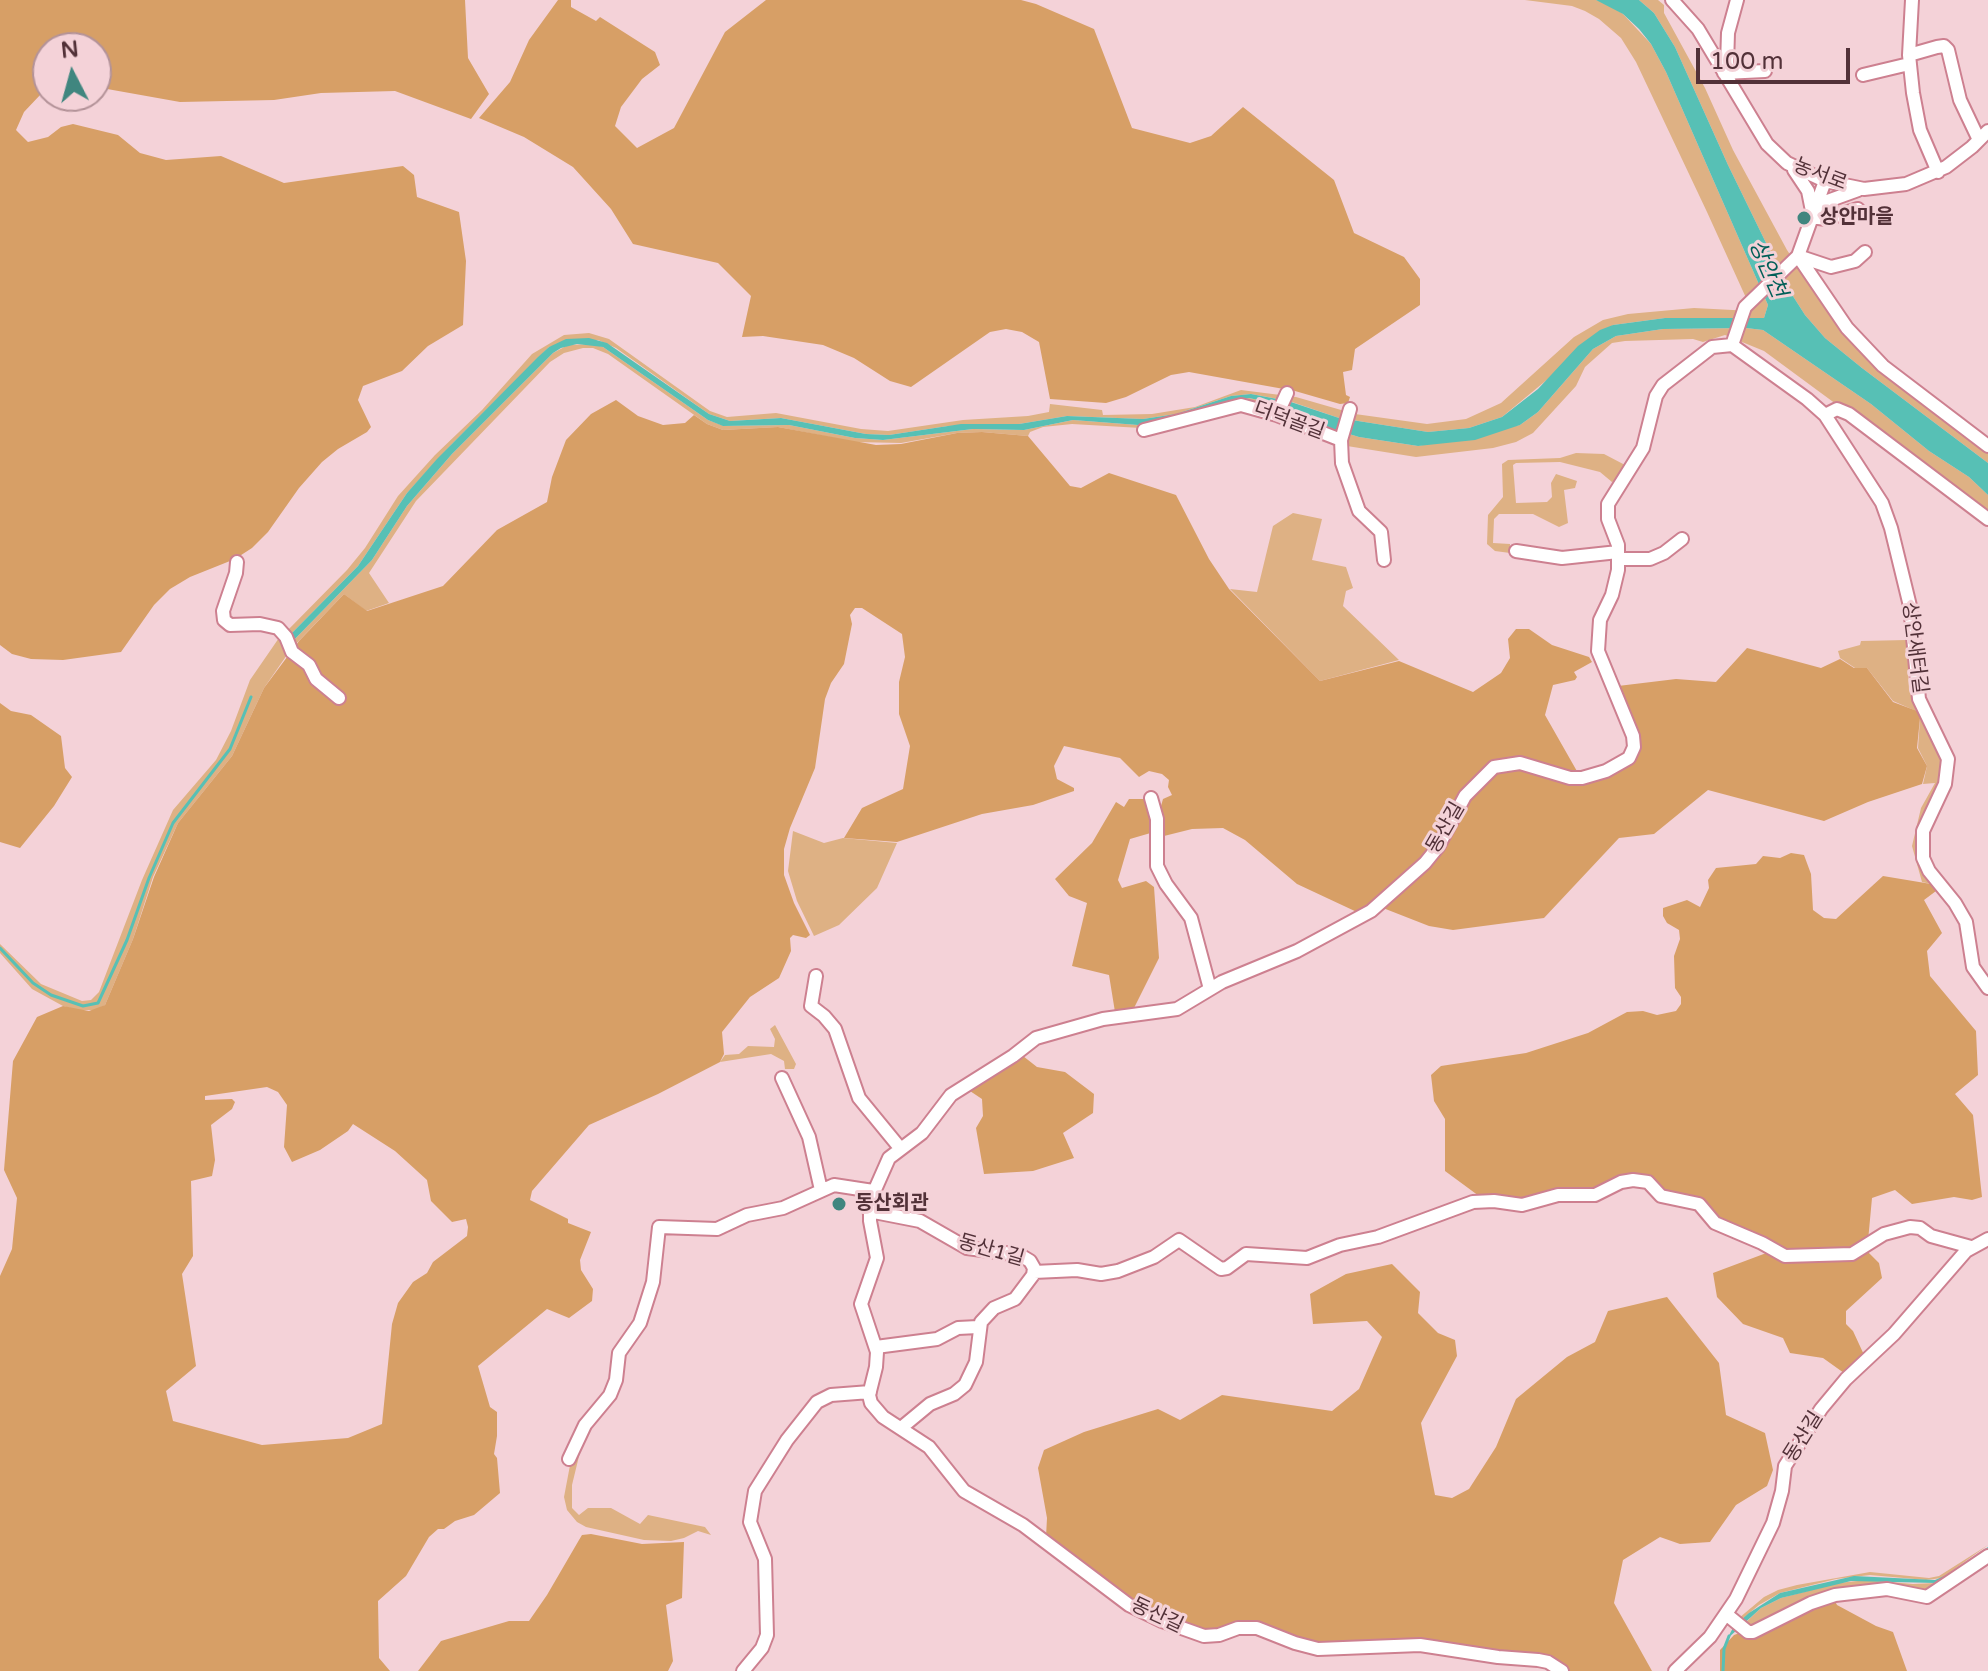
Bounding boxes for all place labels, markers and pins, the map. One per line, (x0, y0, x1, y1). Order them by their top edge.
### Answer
place label: 상안마을 (1820, 206, 1894, 230)
marker: 상안마을 (1795, 209, 1813, 227)
place label: 동산회관 (855, 1192, 929, 1216)
marker: 동산회관 (830, 1195, 848, 1213)

